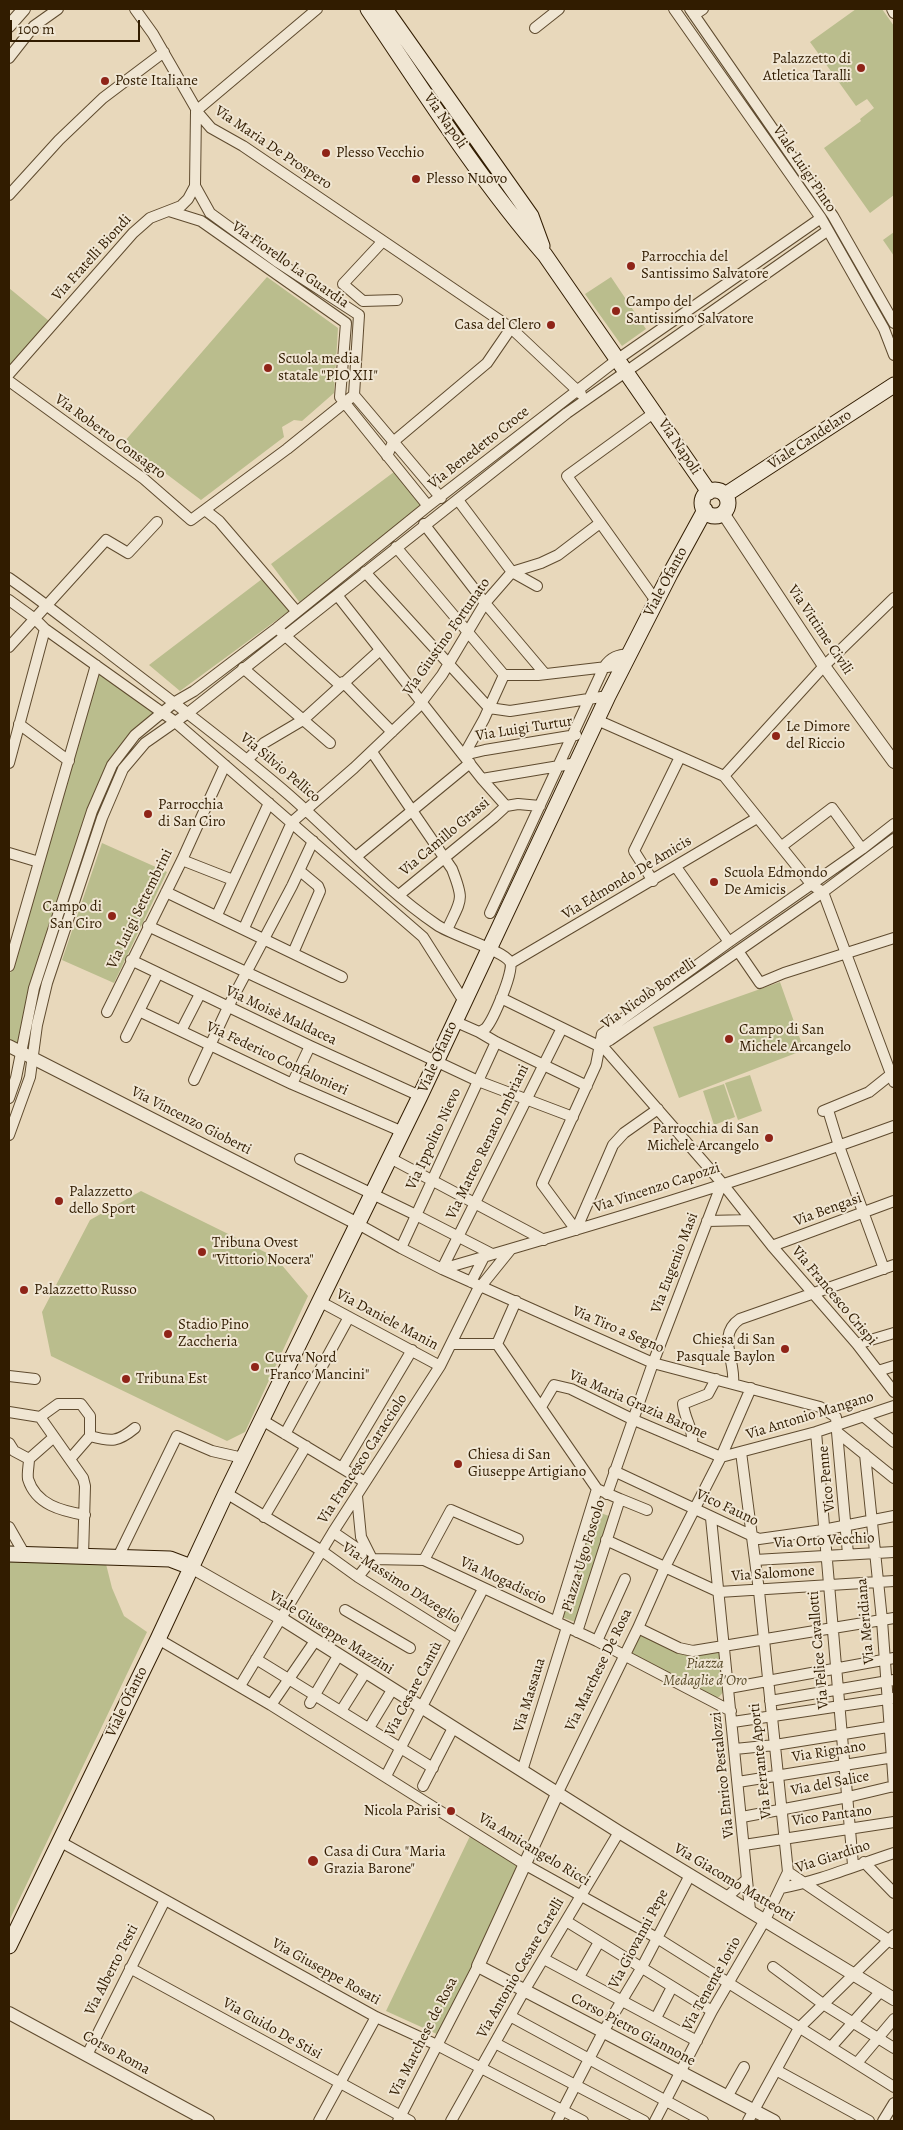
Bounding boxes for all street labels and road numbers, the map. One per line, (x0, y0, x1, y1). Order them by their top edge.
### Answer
street label: Via Napoli (419, 90, 471, 152)
street label: Via Maria De Prospero (211, 102, 335, 194)
street label: Viale Luigi Pinto (768, 122, 840, 216)
street label: Via Fratelli Biondi (49, 211, 135, 305)
street label: Via Fiorello La Guardia (228, 218, 352, 312)
street label: Via Roberto Consagro (51, 391, 169, 483)
street label: Via Benedetto Croce (425, 403, 533, 493)
street label: Viale Candelaro (765, 406, 855, 474)
street label: Via Napoli (654, 416, 704, 478)
street label: Viale Ofanto (640, 544, 692, 620)
street label: Via Giustino Fortunato (400, 575, 494, 699)
street label: Via Vittime Civili (783, 582, 857, 678)
street label: Via Luigi Turtur (474, 712, 574, 746)
street label: Via Silvio Pellico (236, 729, 324, 807)
street label: Via Camillo Grassi (396, 794, 494, 880)
street label: Via Edmondo De Amicis (559, 832, 695, 924)
street label: Via Luigi Settembrini (103, 846, 177, 972)
street label: Via Nicolò Borrelli (598, 955, 700, 1033)
street label: Via Moisè Maldacea (223, 982, 339, 1050)
street label: Via Federico Confalonieri (203, 1018, 351, 1100)
street label: Viale Ofanto (414, 1019, 462, 1095)
street label: Via Matteo Renato Imbriani (443, 1062, 533, 1222)
street label: Via Vincenzo Gioberti (128, 1083, 254, 1159)
street label: Via Ippolito Nievo (403, 1085, 465, 1193)
street label: Via Vincenzo Capozzi (591, 1159, 723, 1217)
street label: Via Bengasi (792, 1189, 864, 1231)
street label: Via Eugenio Masi (648, 1210, 702, 1316)
street label: Via Francesco Crispi (787, 1243, 881, 1349)
street label: Via Daniele Manin (333, 1286, 441, 1354)
street label: Via Tiro a Segno (569, 1303, 667, 1357)
street label: Via Maria Grazia Barone (566, 1366, 710, 1444)
street label: Via Antonio Mangano (744, 1388, 876, 1444)
street label: Via Francesco Caracciolo (314, 1391, 412, 1527)
street label: Vico Penne (815, 1445, 839, 1513)
street label: Vico Fauno (693, 1486, 761, 1530)
street label: Piazza Ugo Foscolo (558, 1498, 610, 1614)
street label: Via Orto Vecchio (773, 1529, 875, 1553)
street label: Via Massimo D'Azeglio (338, 1539, 464, 1629)
street label: Via Mogadiscio (457, 1553, 549, 1609)
street label: Via Salomone (731, 1562, 815, 1586)
street label: Via Meridiana (853, 1577, 879, 1665)
street label: Viale Giuseppe Mazzini (265, 1587, 397, 1679)
street label: Via Felice Cavallotti (805, 1590, 833, 1710)
street label: Via Marchese De Rosa (562, 1606, 636, 1734)
street label: Via Cesare Cantù (382, 1639, 446, 1739)
street label: Via Massaua (510, 1656, 550, 1734)
street label: Viale Ofanto (102, 1664, 152, 1740)
street label: Via Ferrante Aporti (746, 1702, 776, 1820)
street label: Via Enrico Pestalozzi (707, 1711, 739, 1839)
street label: Via Rignano (791, 1737, 867, 1767)
street label: Via del Salice (789, 1768, 871, 1800)
street label: Vico Pantano (791, 1802, 873, 1830)
street label: Via Amicangelo Ricci (475, 1809, 593, 1891)
street label: Via Giardino (793, 1837, 873, 1877)
street label: Via Giacomo Matteotti (670, 1840, 798, 1926)
street label: Via Giovanni Pepe (605, 1886, 673, 1992)
street label: Via Antonio Cesare Carelli (473, 1895, 569, 2041)
street label: Via Alberto Testi (81, 1922, 143, 2018)
street label: Via Tenente Iorio (679, 1934, 745, 2034)
street label: Via Giuseppe Rosati (269, 1935, 383, 2009)
street label: Via Marchese de Rosa (386, 1974, 462, 2100)
street label: Corso Pietro Giannone (568, 1990, 698, 2070)
street label: Via Guido De Stisi (219, 1994, 325, 2064)
street label: Corso Roma (79, 2027, 153, 2079)

